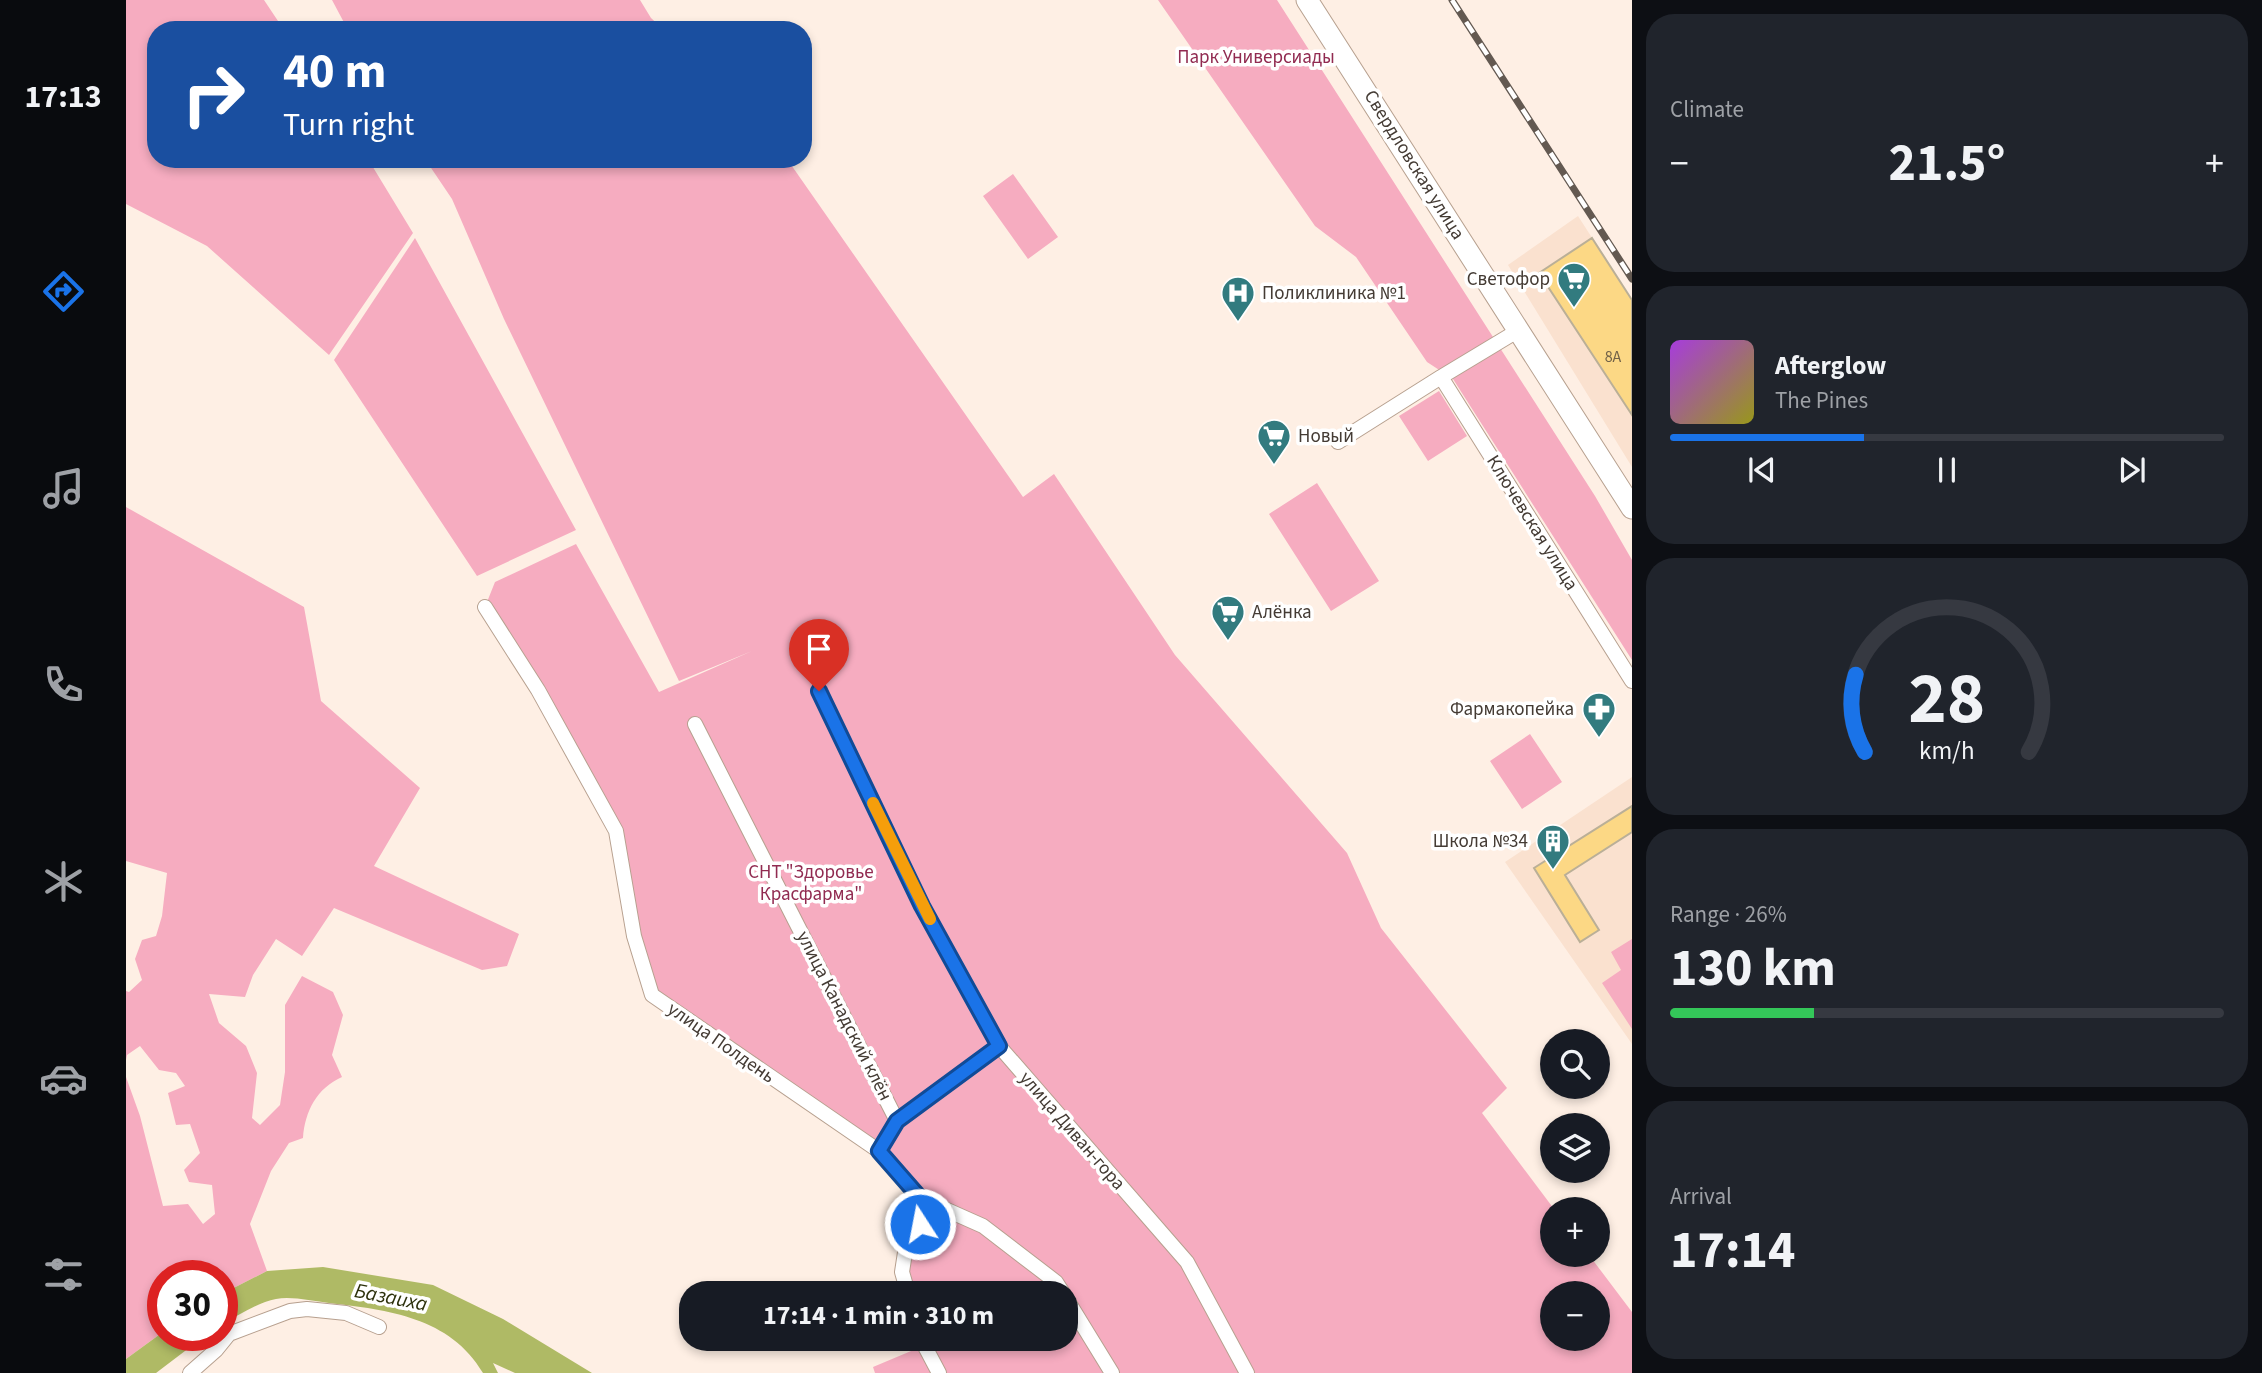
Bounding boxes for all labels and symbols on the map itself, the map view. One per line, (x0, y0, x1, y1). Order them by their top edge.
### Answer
park label: Парк Универсиады (1177, 44, 1335, 71)
street label: Свердловская улица (1357, 85, 1471, 245)
supermarket icon: Светофор (1555, 260, 1593, 309)
place label: Светофор (1467, 266, 1550, 293)
hospital icon: Поликлиника №1 (1219, 274, 1257, 323)
place label: Поликлиника №1 (1262, 280, 1406, 307)
house number: 8А (1605, 346, 1622, 368)
supermarket icon: Новый (1255, 417, 1293, 466)
place label: Новый (1298, 423, 1354, 450)
street label: Ключевская улица (1479, 450, 1585, 596)
supermarket icon: Алёнка (1209, 593, 1247, 642)
place label: Алёнка (1252, 599, 1312, 626)
pin (789, 619, 849, 691)
pharmacy icon: Фармакопейка (1580, 690, 1618, 739)
place label: Фармакопейка (1450, 696, 1574, 723)
building icon: Школа №34 (1534, 822, 1572, 871)
place label: Школа №34 (1433, 828, 1528, 855)
park label: СНТ "Здоровье Красфарма" (748, 859, 874, 908)
street label: улица Канадский клён (789, 926, 899, 1106)
street label: улица Полдень (662, 996, 780, 1090)
street label: улица Диван-гора (1013, 1066, 1131, 1196)
position arrow (883, 1187, 957, 1261)
speed limit sign: 30 (147, 1260, 238, 1351)
water label: Базаиха (352, 1275, 430, 1319)

